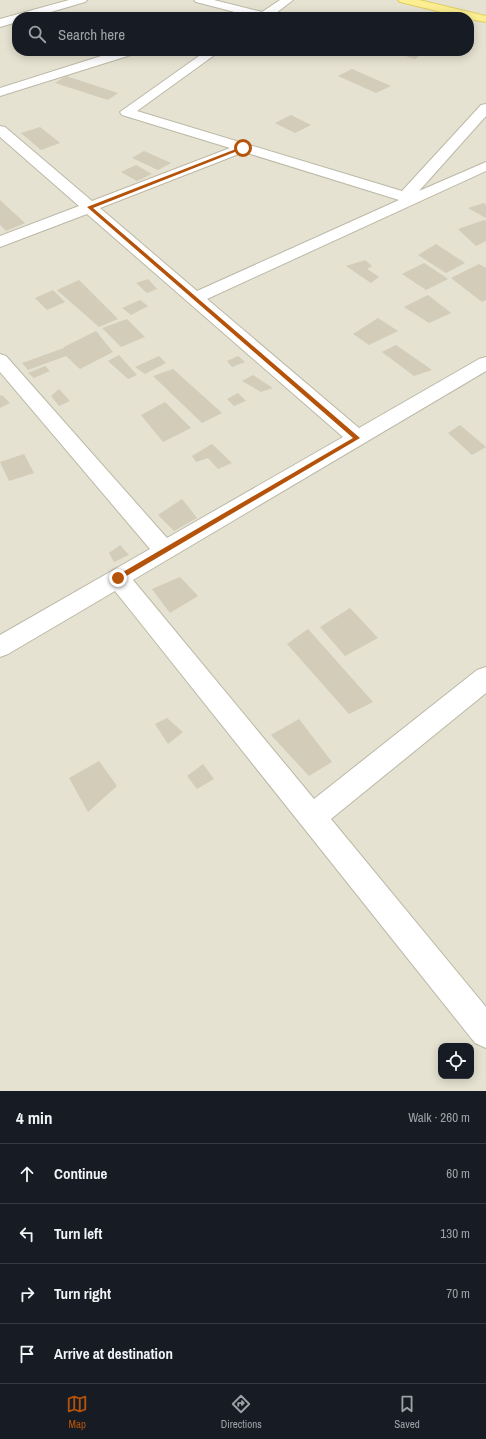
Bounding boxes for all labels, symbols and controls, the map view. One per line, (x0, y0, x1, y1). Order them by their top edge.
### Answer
search box (12, 12, 474, 56)
icon: search (26, 23, 48, 45)
text: Search here (58, 24, 125, 45)
route start (234, 139, 252, 157)
route end (109, 569, 127, 587)
map controls (438, 1043, 474, 1079)
button: locate (438, 1043, 474, 1079)
text: 4 min (16, 1106, 52, 1129)
text: Walk · 260 m (408, 1109, 470, 1126)
icon: ahead (16, 1163, 38, 1185)
text: Continue (54, 1163, 107, 1184)
text: 60 m (446, 1165, 470, 1182)
icon: left (16, 1223, 38, 1245)
text: Turn left (54, 1223, 102, 1244)
text: 130 m (440, 1225, 470, 1242)
icon: right (16, 1283, 38, 1305)
text: Turn right (54, 1283, 111, 1304)
text: 70 m (446, 1285, 470, 1302)
icon: arrive (16, 1343, 38, 1365)
text: Arrive at destination (54, 1343, 173, 1364)
tab: Map (66, 1393, 88, 1431)
tab: Directions (221, 1393, 262, 1431)
tab: Saved (394, 1393, 420, 1431)

